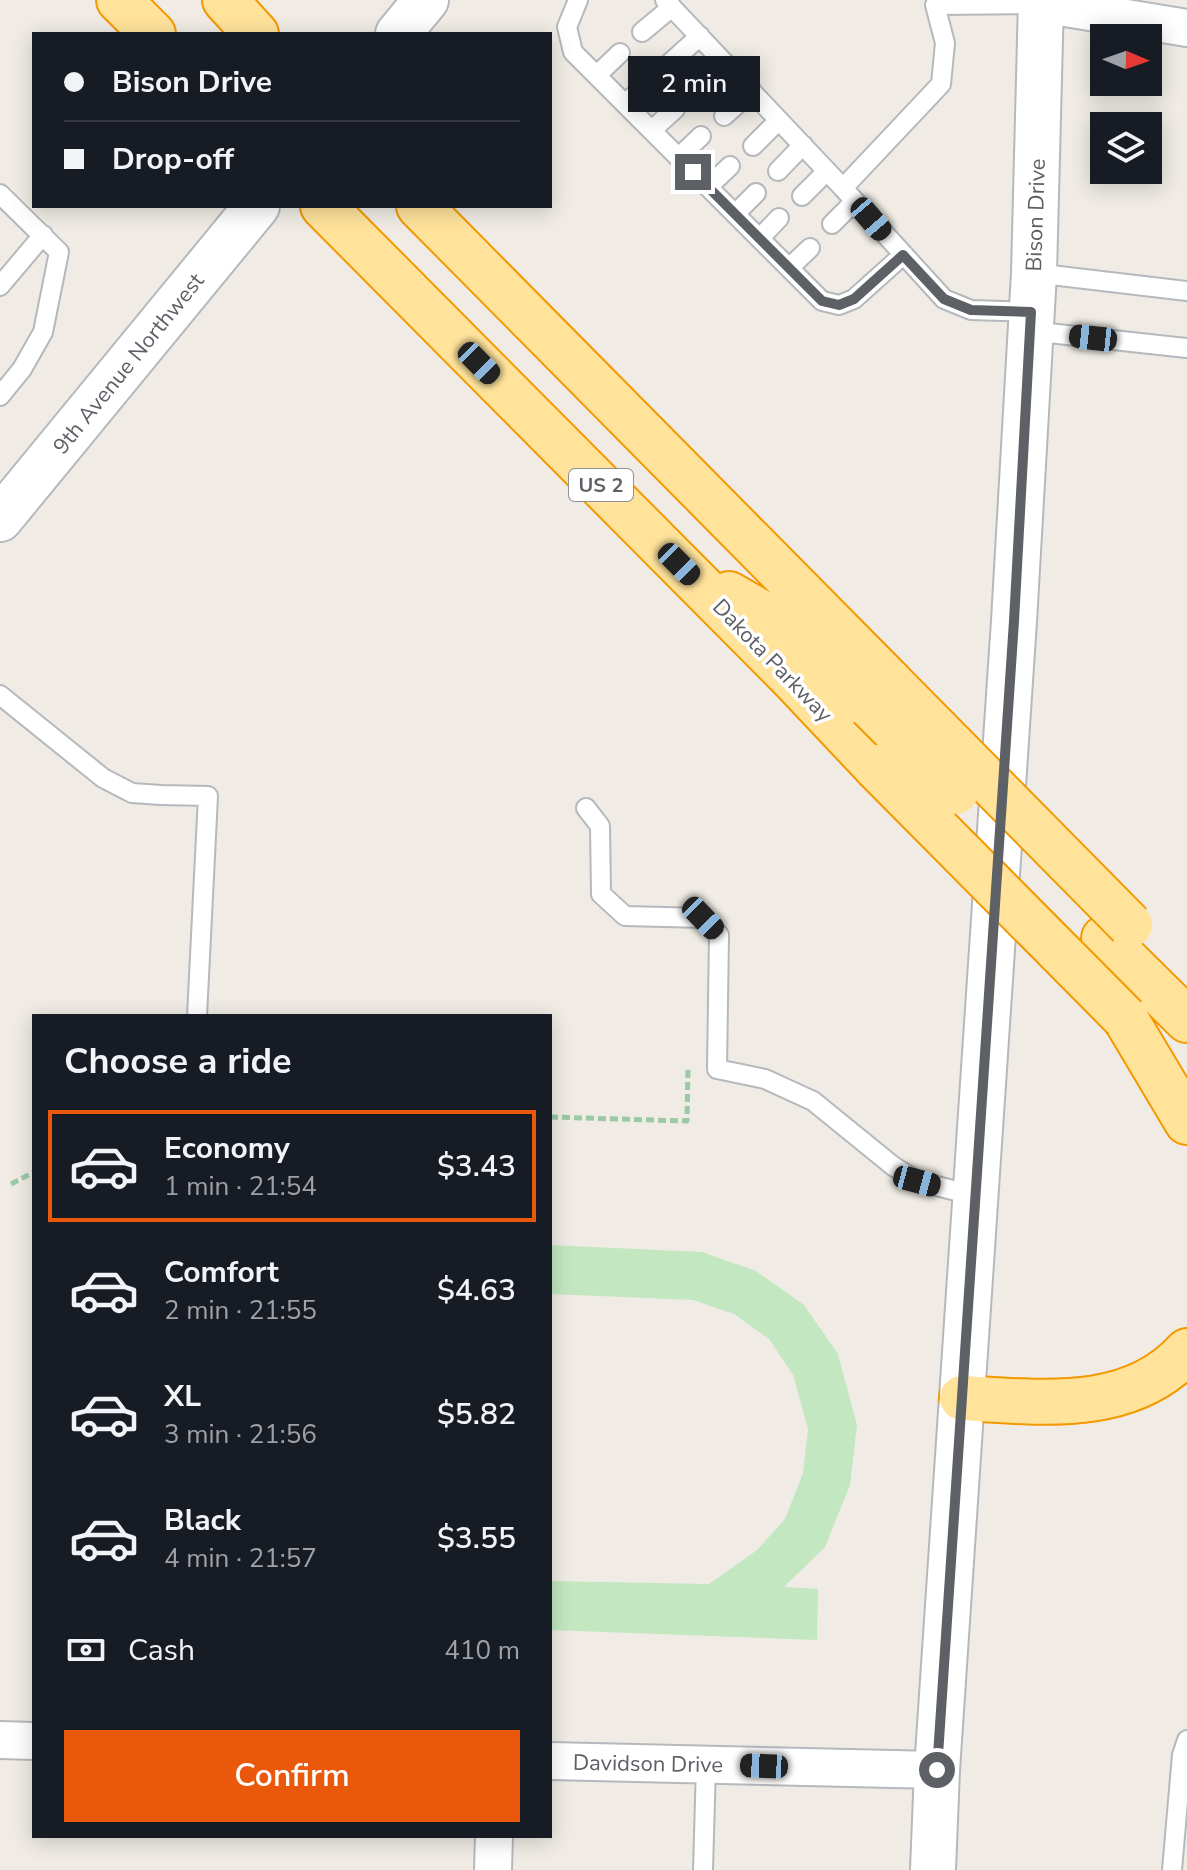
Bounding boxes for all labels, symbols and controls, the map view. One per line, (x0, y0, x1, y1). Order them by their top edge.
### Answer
north arrow (1090, 24, 1162, 96)
map controls (1090, 24, 1162, 184)
callout: 2 min (627, 56, 759, 112)
text: Bison Drive (112, 62, 272, 103)
text: 2 min (661, 66, 727, 101)
button: layers (1090, 112, 1162, 184)
text: Drop-off (112, 139, 234, 180)
route end (675, 154, 711, 190)
street label: Bison Drive (1019, 158, 1053, 272)
car (846, 193, 896, 245)
street label: 9th Avenue Northwest (46, 267, 211, 460)
car (1068, 324, 1118, 352)
car (454, 338, 504, 388)
road number: US 2 (569, 469, 633, 501)
car (654, 539, 704, 589)
street label: Dakota Parkway (706, 593, 839, 729)
car (678, 892, 728, 944)
text: Choose a ride (64, 1037, 292, 1086)
text: Economy (164, 1128, 290, 1169)
icon: car (68, 1130, 140, 1202)
text: $3.43 (437, 1146, 516, 1187)
car (891, 1163, 943, 1199)
text: 1 min · 21:54 (164, 1169, 317, 1204)
text: Comfort (164, 1252, 279, 1293)
icon: car (68, 1254, 140, 1326)
text: $4.63 (437, 1270, 516, 1311)
text: 2 min · 21:55 (164, 1293, 317, 1328)
text: XL (164, 1376, 201, 1417)
icon: car (68, 1378, 140, 1450)
text: $5.82 (437, 1394, 516, 1435)
text: 3 min · 21:56 (164, 1417, 317, 1452)
text: Black (164, 1500, 241, 1541)
icon: car (68, 1502, 140, 1574)
text: $3.55 (437, 1518, 516, 1559)
text: 4 min · 21:57 (164, 1541, 317, 1576)
icon: cash (64, 1628, 108, 1672)
text: Cash (128, 1630, 195, 1671)
text: 410 m (444, 1633, 520, 1668)
button: Confirm (64, 1730, 520, 1822)
street label: Davidson Drive (573, 1748, 723, 1780)
route start (919, 1752, 955, 1788)
car (740, 1753, 788, 1779)

